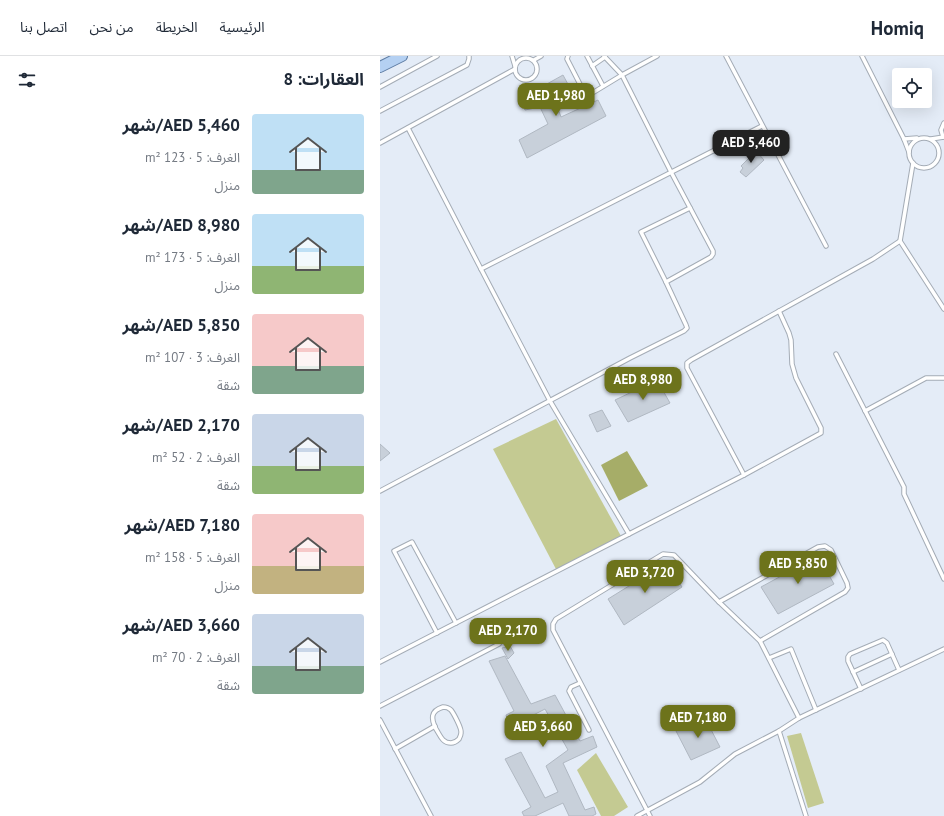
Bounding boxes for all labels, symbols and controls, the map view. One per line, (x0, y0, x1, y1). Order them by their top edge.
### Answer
text: Homiq (871, 16, 924, 40)
text: اتصل بنا (20, 18, 67, 36)
text: من نحن (89, 18, 134, 36)
text: الخريطة (156, 18, 198, 36)
text: الرئيسية (220, 18, 265, 36)
text: العقارات: 8 (283, 68, 364, 90)
map controls (892, 68, 932, 108)
button: locate (892, 68, 932, 108)
icon: filters (16, 69, 38, 91)
pin: AED 1,980 (510, 83, 602, 117)
text: AED 1,980 (527, 87, 585, 104)
text: AED 5,460/شهر (122, 114, 240, 136)
icon: home (284, 130, 332, 178)
pin: AED 5,460 (705, 130, 797, 164)
text: AED 5,460 (722, 134, 780, 151)
text: الغرف: 5 · 123 m² (145, 149, 240, 166)
text: منزل (215, 177, 240, 194)
text: AED 8,980/شهر (122, 214, 240, 236)
icon: home (284, 230, 332, 278)
text: الغرف: 5 · 173 m² (145, 249, 240, 266)
text: منزل (215, 277, 240, 294)
text: AED 5,850/شهر (122, 314, 240, 336)
icon: home (284, 330, 332, 378)
text: الغرف: 3 · 107 m² (145, 349, 240, 366)
pin: AED 8,980 (597, 367, 689, 401)
text: AED 8,980 (614, 371, 672, 388)
text: شقة (217, 377, 240, 394)
text: AED 2,170/شهر (122, 414, 240, 436)
icon: home (284, 430, 332, 478)
text: الغرف: 2 · 52 m² (152, 449, 240, 466)
text: شقة (217, 477, 240, 494)
text: AED 7,180/شهر (124, 514, 240, 536)
icon: home (284, 530, 332, 578)
text: الغرف: 5 · 158 m² (145, 549, 240, 566)
pin: AED 5,850 (752, 551, 844, 585)
text: AED 5,850 (769, 555, 827, 572)
pin: AED 3,720 (599, 560, 691, 594)
text: AED 3,720 (616, 564, 674, 581)
text: منزل (215, 577, 240, 594)
text: AED 3,660/شهر (122, 614, 240, 636)
pin: AED 2,170 (462, 618, 554, 652)
text: AED 2,170 (479, 622, 537, 639)
icon: home (284, 630, 332, 678)
text: الغرف: 2 · 70 m² (152, 649, 240, 666)
text: شقة (217, 677, 240, 694)
pin: AED 7,180 (652, 705, 744, 739)
text: AED 7,180 (669, 709, 727, 726)
pin: AED 3,660 (497, 714, 589, 748)
text: AED 3,660 (514, 718, 572, 735)

